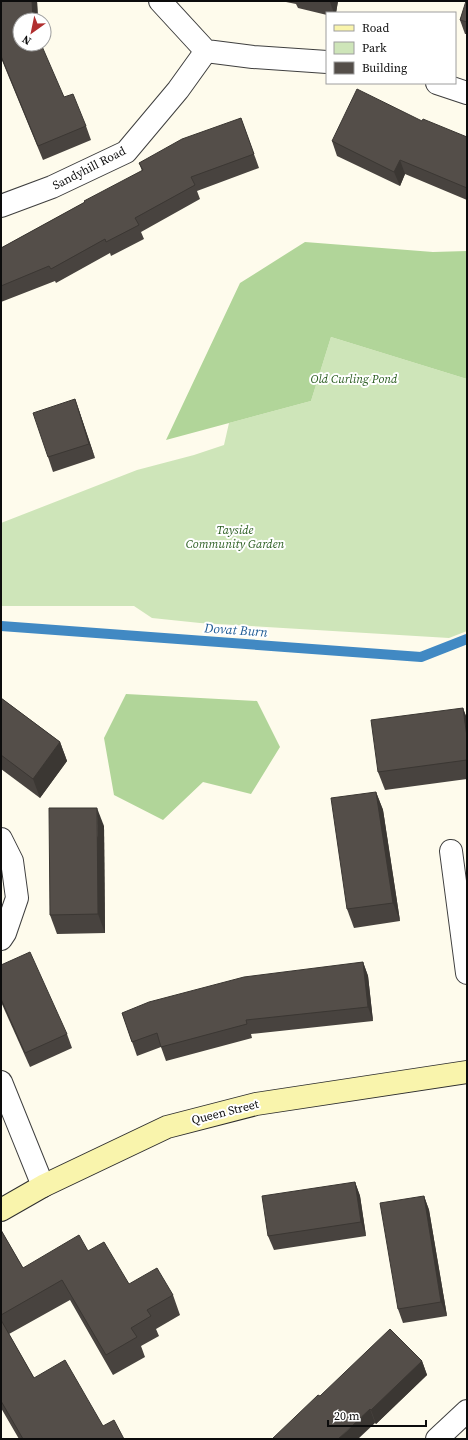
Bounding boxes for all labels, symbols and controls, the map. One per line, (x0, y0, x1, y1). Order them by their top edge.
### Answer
north arrow (12, 12, 52, 52)
legend (326, 12, 456, 84)
text: Road (362, 20, 389, 36)
text: N (19, 31, 34, 48)
text: Park (362, 40, 387, 56)
text: Building (362, 60, 407, 76)
street label: Sandyhill Road (50, 143, 128, 193)
park label: Old Curling Pond (311, 371, 398, 387)
park label: Tayside Community Garden (186, 522, 285, 552)
water label: Dovat Burn (203, 619, 269, 641)
street label: Queen Street (190, 1096, 260, 1128)
scale bar (328, 1402, 426, 1428)
text: 20 m (334, 1408, 360, 1424)

